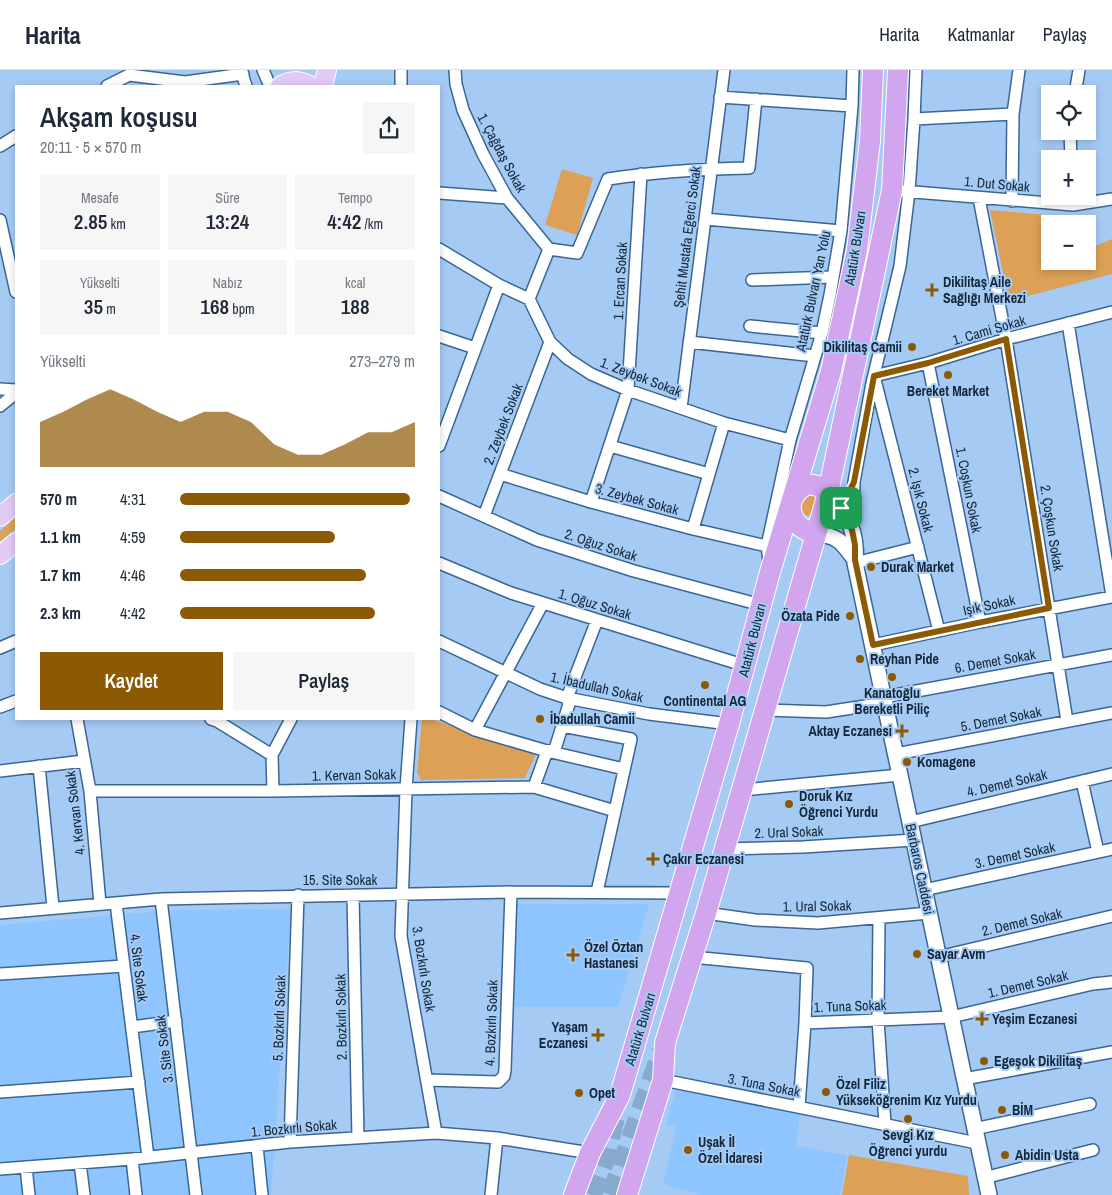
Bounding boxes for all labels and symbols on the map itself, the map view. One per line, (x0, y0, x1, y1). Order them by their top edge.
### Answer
street label: 1. Çağdaş Sokak (474, 110, 531, 196)
street label: Şehit Mustafa Eğerci Sokak (669, 165, 705, 309)
street label: 1. Dut Sokak (963, 172, 1031, 196)
street label: Atatürk Bulvarı (840, 209, 870, 288)
street label: Atatürk Bulvarı Yan Yolu (791, 229, 835, 354)
street label: 1. Ercan Sokak (609, 241, 631, 320)
place label: Dikilitaş Aile Sağlığı Merkezi (943, 273, 1026, 307)
marker: Dikilitaş Aile Sağlığı Merkezi (925, 283, 939, 297)
street label: 1. Cami Sokak (950, 311, 1028, 349)
place label: Dikilitaş Camii (824, 338, 902, 356)
marker: Dikilitaş Camii (906, 341, 918, 353)
street label: 1. Zeybek Sokak (598, 353, 684, 401)
marker: Bereket Market (942, 369, 954, 381)
street label: 2. Zeybek Sokak (479, 381, 527, 467)
place label: Bereket Market (907, 382, 989, 400)
street label: 1. Coşkun Sokak (952, 446, 986, 535)
street label: 2. Işık Sokak (904, 466, 938, 534)
street label: 3. Zeybek Sokak (593, 479, 681, 519)
street label: 2. Çoşkun Sokak (1036, 484, 1068, 573)
pin (820, 487, 862, 529)
street label: 2. Oğuz Sokak (562, 525, 640, 565)
place label: Durak Market (881, 558, 954, 576)
marker: Durak Market (865, 561, 877, 573)
street label: 1. Oğuz Sokak (556, 584, 634, 624)
street label: Işık Sokak (961, 591, 1017, 619)
street label: Atatürk Bulvarı (734, 601, 770, 680)
place label: Özata Pide (781, 607, 840, 625)
marker: Özata Pide (844, 610, 856, 622)
street label: 6. Demet Sokak (953, 645, 1037, 677)
place label: Reyhan Pide (870, 650, 939, 668)
marker: Reyhan Pide (854, 653, 866, 665)
street label: 1. İbadullah Sokak (549, 668, 645, 706)
marker: Kanatoğlu Bereketli Piliç (886, 671, 898, 683)
marker: Continental AG (699, 679, 711, 691)
place label: Kanatoğlu Bereketli Piliç (854, 684, 930, 718)
place label: Continental AG (663, 692, 747, 710)
street label: 5. Demet Sokak (959, 702, 1043, 736)
place label: İbadullah Camii (550, 710, 635, 728)
marker: İbadullah Camii (534, 713, 546, 725)
place label: Aktay Eczanesi (808, 722, 892, 740)
marker: Aktay Eczanesi (896, 725, 908, 737)
place label: Komagene (917, 753, 976, 771)
marker: Komagene (901, 756, 913, 768)
street label: 1. Kervan Sokak (312, 765, 397, 785)
street label: 4. Demet Sokak (965, 765, 1049, 801)
street label: 4. Kervan Sokak (61, 770, 89, 856)
place label: Doruk Kız Öğrenci Yurdu (799, 787, 878, 821)
marker: Doruk Kız Öğrenci Yurdu (783, 798, 795, 810)
street label: 2. Ural Sokak (754, 822, 824, 842)
street label: Barbaros Caddesi (902, 822, 938, 916)
street label: 3. Demet Sokak (973, 838, 1057, 872)
place label: Çakır Eczanesi (663, 850, 744, 868)
marker: Çakır Eczanesi (647, 853, 659, 865)
street label: 15. Site Sokak (303, 871, 378, 889)
street label: 1. Ural Sokak (782, 896, 852, 916)
street label: 2. Demet Sokak (980, 904, 1064, 940)
street label: 3. Bozkırlı Sokak (408, 925, 440, 1013)
street label: 4. Site Sokak (126, 933, 152, 1003)
place label: Özel Öztan Hastanesi (584, 938, 643, 972)
place label: Sayar Avm (927, 945, 986, 963)
marker: Özel Öztan Hastanesi (566, 948, 580, 962)
marker: Sayar Avm (911, 948, 923, 960)
street label: 1. Demet Sokak (986, 966, 1070, 1002)
street label: 5. Bozkırlı Sokak (269, 974, 290, 1061)
street label: 2. Bozkırlı Sokak (331, 974, 351, 1060)
street label: 4. Bozkırlı Sokak (481, 979, 502, 1066)
street label: Atatürk Bulvarı (620, 990, 660, 1069)
street label: 1. Tuna Sokak (813, 996, 887, 1016)
place label: Yeşim Eczanesi (992, 1010, 1077, 1028)
marker: Yeşim Eczanesi (976, 1013, 988, 1025)
street label: 3. Site Sokak (151, 1014, 177, 1084)
place label: Yaşam Eczanesi (539, 1018, 588, 1052)
marker: Yaşam Eczanesi (592, 1029, 604, 1041)
place label: Egeşok Dikilitaş (994, 1052, 1082, 1070)
marker: Egeşok Dikilitaş (978, 1055, 990, 1067)
street label: 3. Tuna Sokak (727, 1069, 802, 1101)
place label: Özel Filiz Yükseköğrenim Kız Yurdu (836, 1075, 977, 1109)
place label: Opet (589, 1084, 615, 1102)
marker: Özel Filiz Yükseköğrenim Kız Yurdu (820, 1086, 832, 1098)
marker: Opet (573, 1087, 585, 1099)
place label: BİM (1012, 1101, 1033, 1119)
marker: BİM (996, 1104, 1008, 1116)
marker: Sevgi Kız Öğrenci yurdu (902, 1113, 914, 1125)
street label: 1. Bozkırlı Sokak (250, 1115, 338, 1141)
place label: Sevgi Kız Öğrenci yurdu (869, 1126, 947, 1160)
place label: Uşak İl Özel İdaresi (698, 1133, 762, 1167)
marker: Uşak İl Özel İdaresi (682, 1144, 694, 1156)
place label: Abidin Usta (1015, 1146, 1079, 1164)
marker: Abidin Usta (999, 1149, 1011, 1161)

